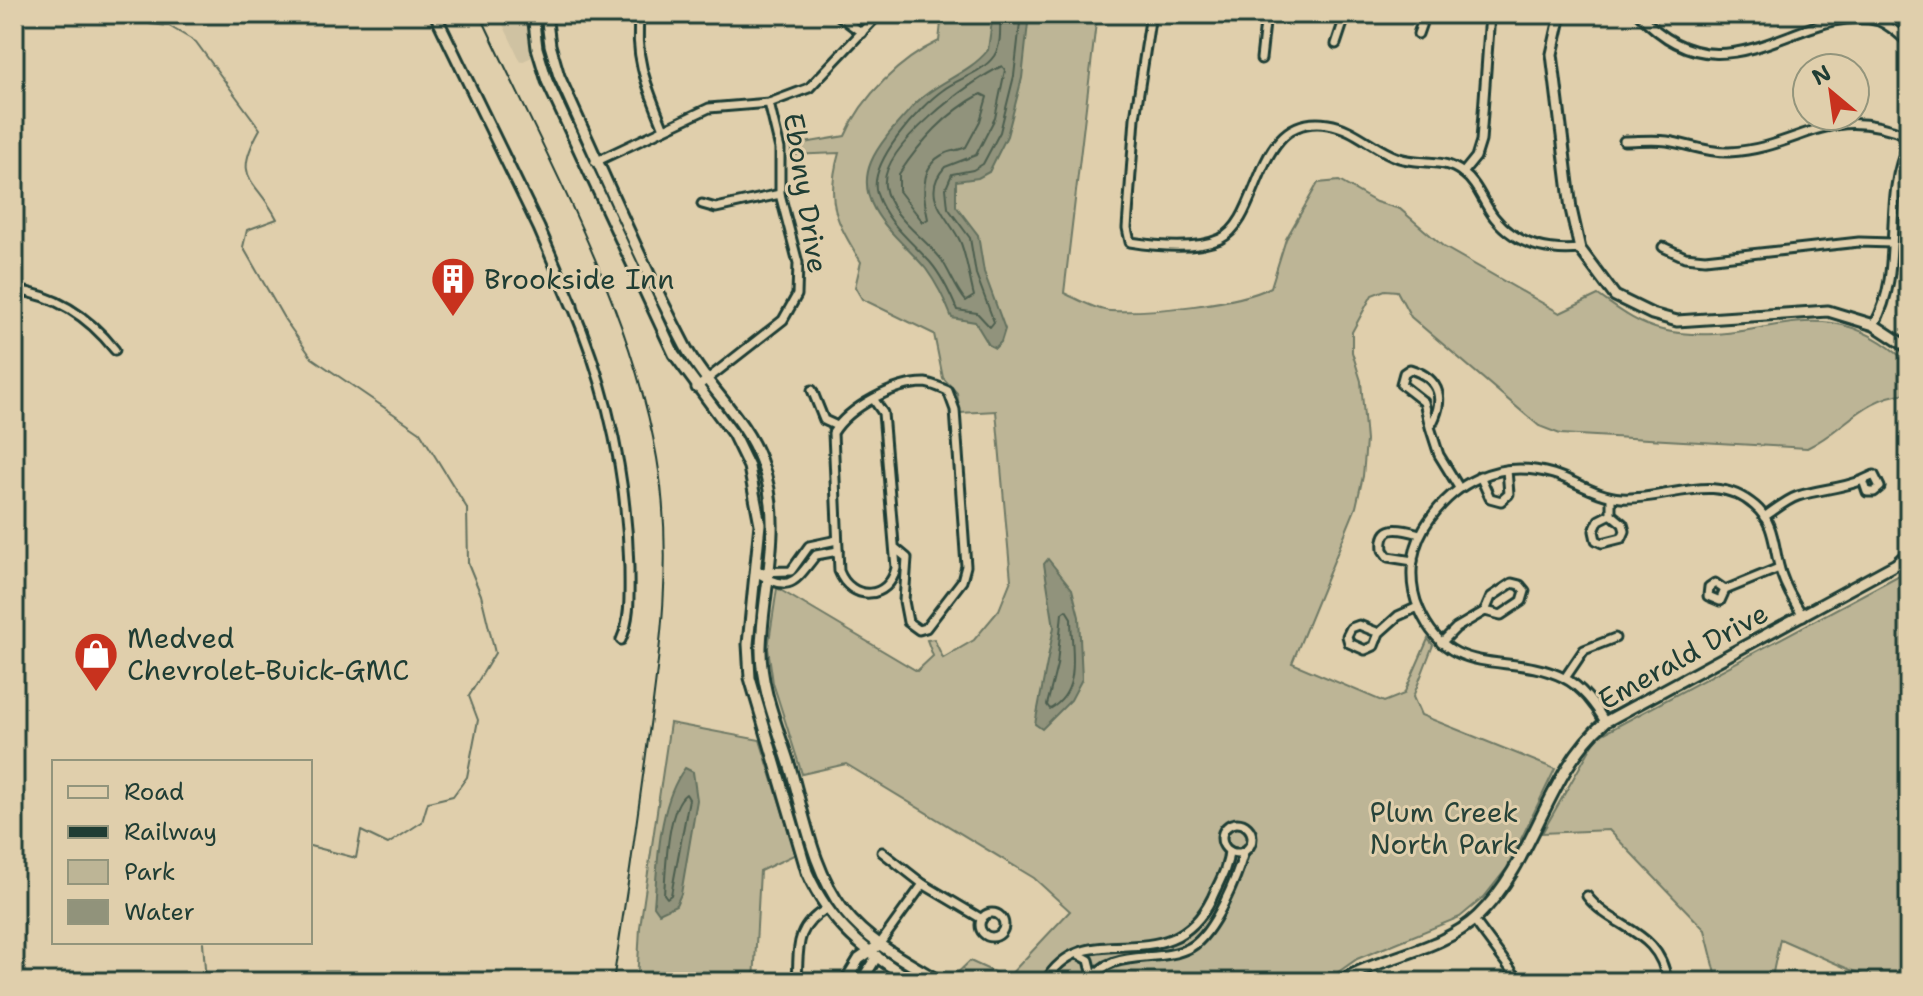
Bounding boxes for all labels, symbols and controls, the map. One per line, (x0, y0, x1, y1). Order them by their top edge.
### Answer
north arrow (1791, 52, 1871, 132)
text: N (1807, 58, 1836, 92)
street label: Ebony Drive (775, 110, 837, 276)
building icon: Brookside Inn (429, 255, 477, 318)
place label: Brookside Inn (484, 260, 674, 298)
street label: Emerald Drive (1591, 594, 1775, 718)
place label: Medved Chevrolet-Buick-GMC (127, 619, 409, 689)
shop icon: Medved Chevrolet-Buick-GMC (72, 630, 120, 693)
legend (52, 760, 312, 944)
text: Road (124, 776, 184, 808)
park label: Plum Creek North Park (1369, 793, 1519, 863)
text: Railway (124, 816, 217, 848)
text: Park (124, 856, 176, 888)
text: Water (124, 896, 195, 928)

